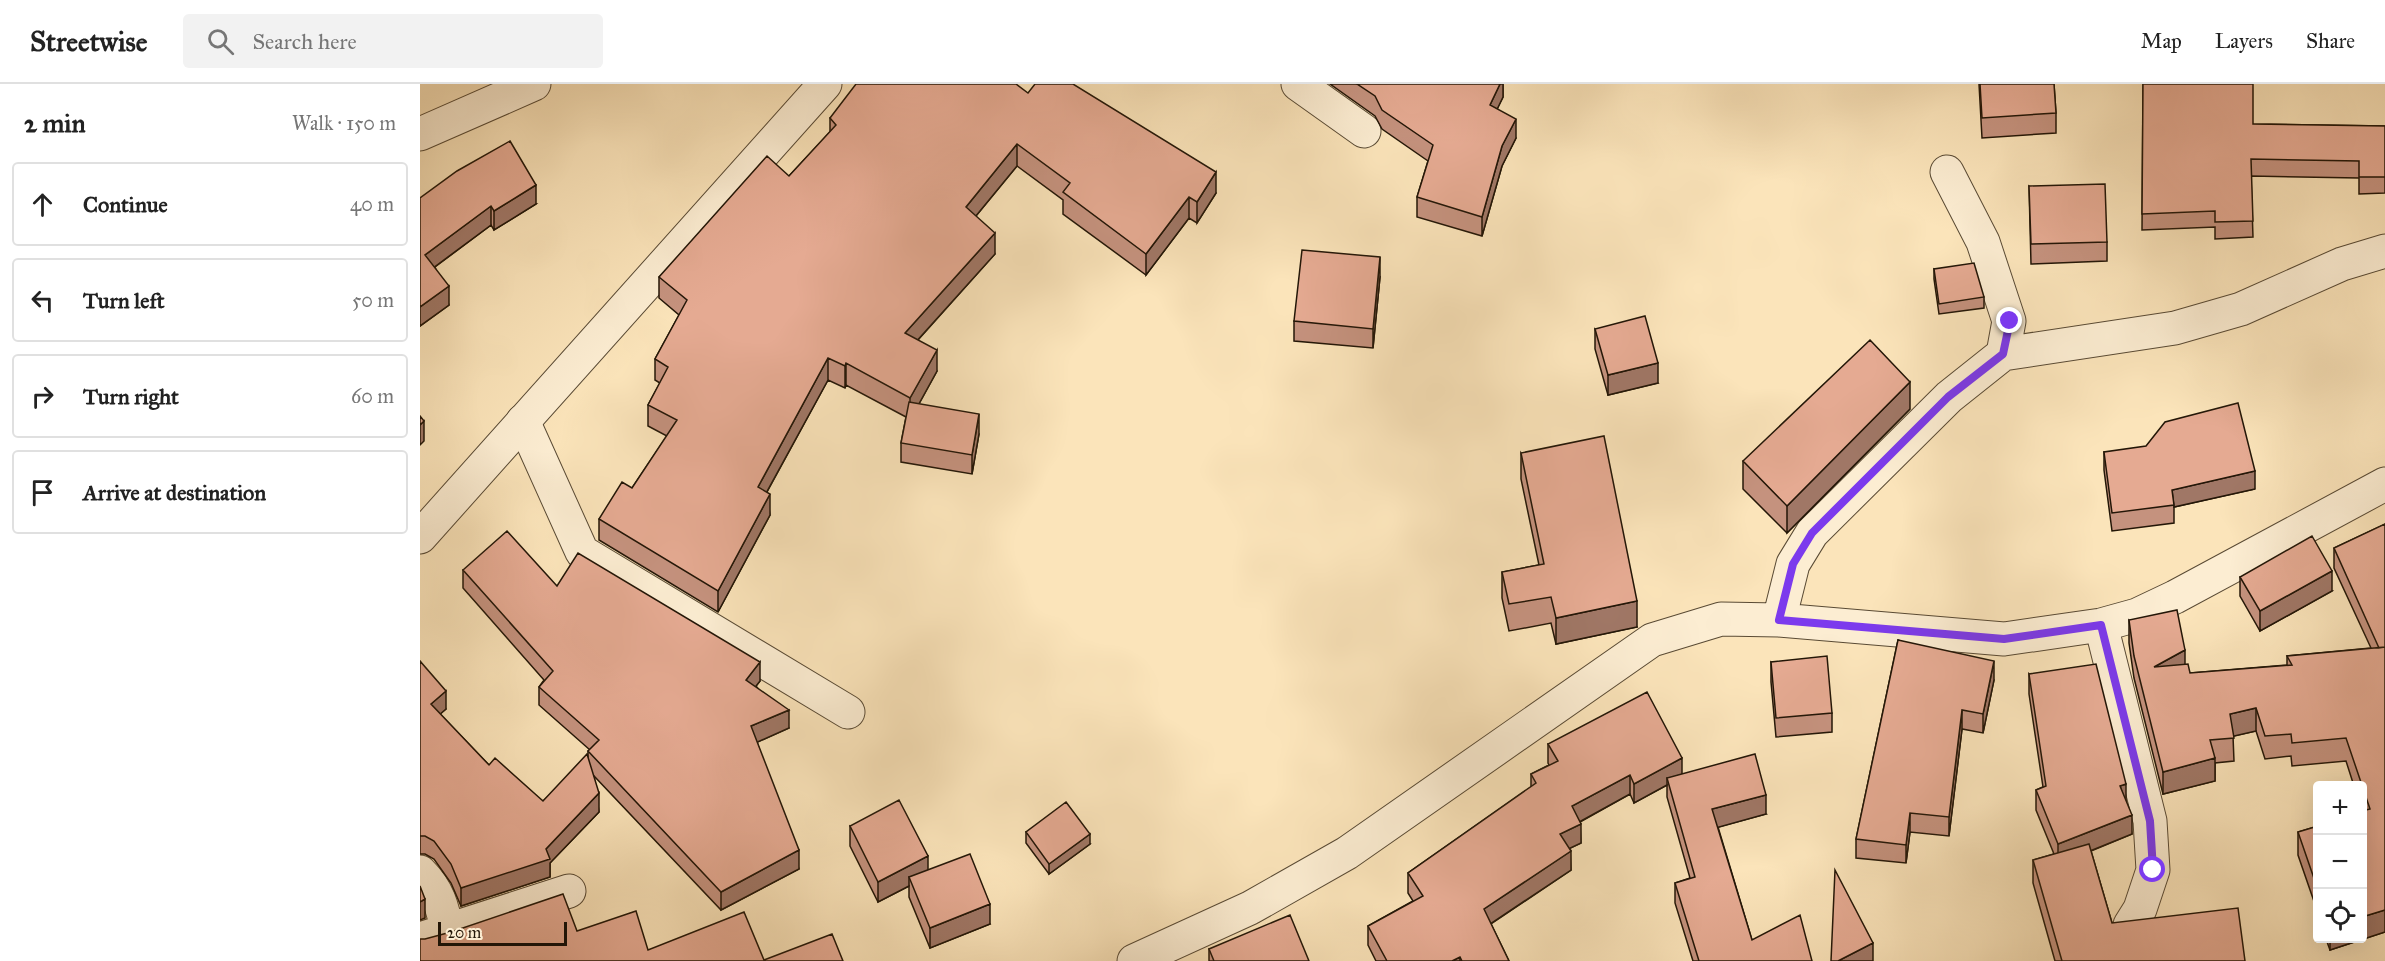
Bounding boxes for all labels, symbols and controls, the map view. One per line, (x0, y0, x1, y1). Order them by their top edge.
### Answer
search box (183, 14, 603, 68)
text: Streetwise (30, 24, 147, 59)
icon: search (204, 25, 237, 58)
text: Search here (252, 28, 357, 55)
text: Map (2141, 28, 2182, 54)
text: Layers (2215, 28, 2273, 54)
text: Share (2306, 28, 2355, 54)
text: 2 min (24, 107, 85, 139)
text: Walk · 150 m (292, 111, 396, 135)
icon: ahead (26, 188, 59, 221)
text: Continue (83, 191, 168, 218)
text: 40 m (350, 192, 394, 216)
icon: left (26, 284, 59, 317)
text: Turn left (83, 287, 165, 314)
text: 50 m (352, 288, 394, 312)
route end (1996, 307, 2022, 333)
icon: right (26, 380, 59, 413)
text: Turn right (83, 383, 179, 410)
text: 60 m (351, 384, 394, 408)
icon: arrive (26, 476, 59, 509)
text: Arrive at destination (83, 479, 266, 506)
map controls (2313, 781, 2367, 943)
button: + (2313, 781, 2367, 835)
button: − (2313, 835, 2367, 889)
route start (2139, 856, 2165, 882)
button: locate (2313, 889, 2367, 943)
scale bar (438, 919, 567, 946)
text: 20 m (447, 923, 481, 942)

